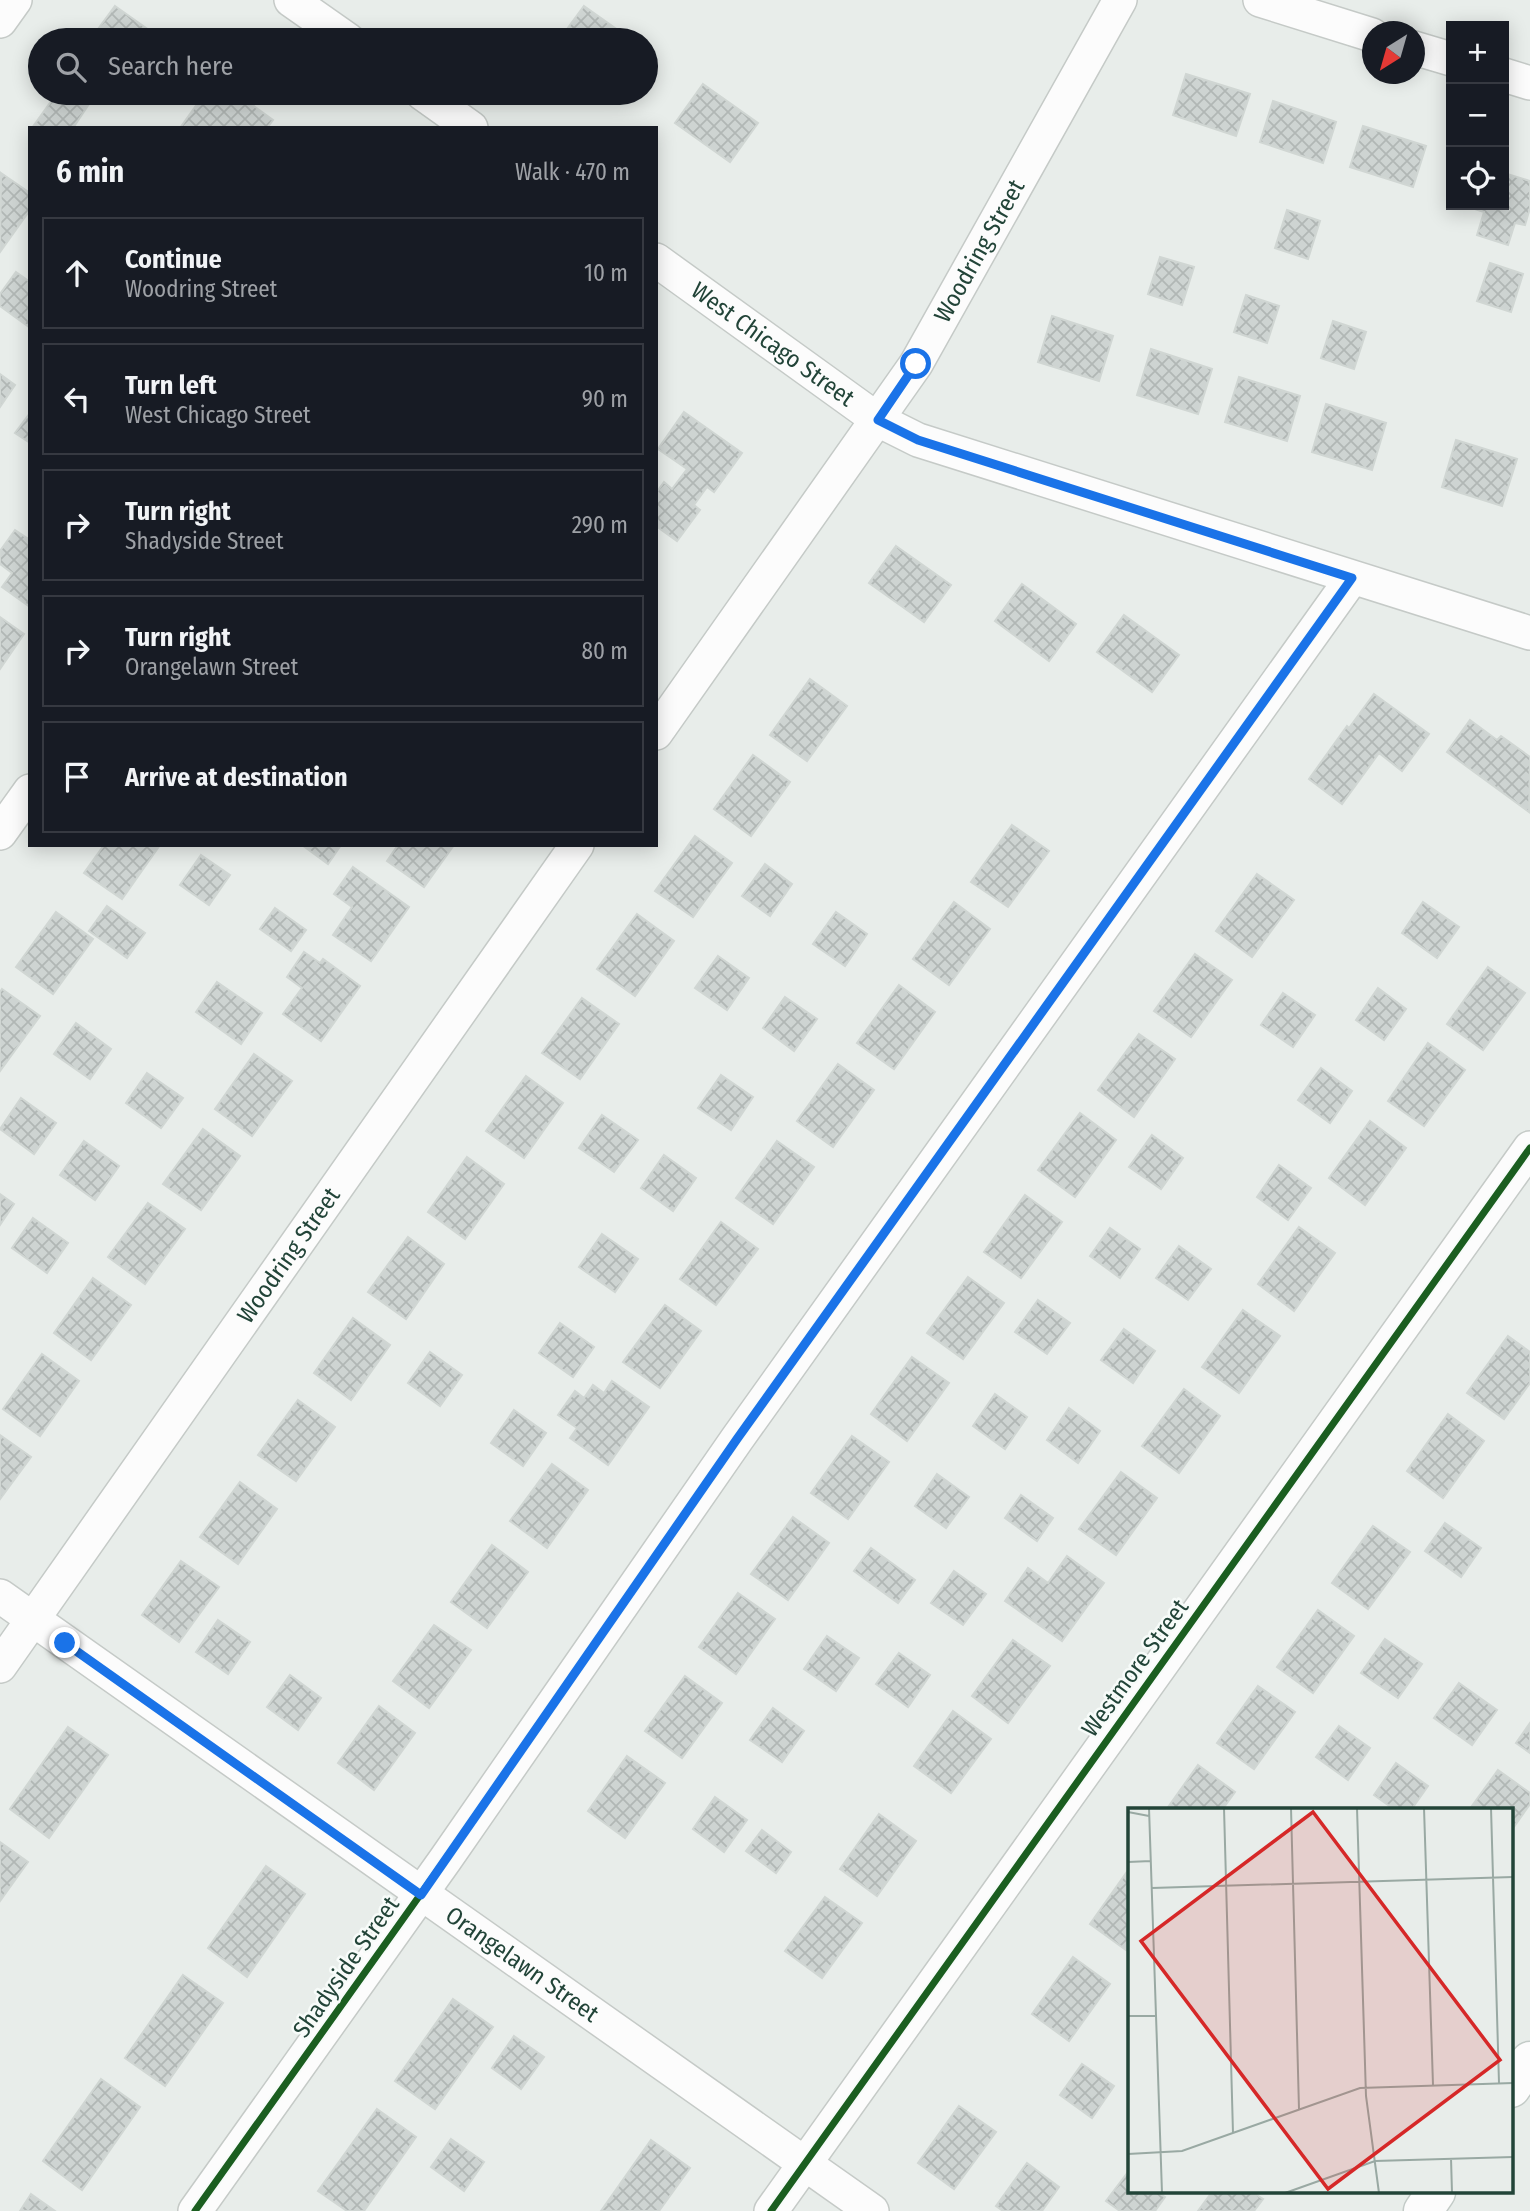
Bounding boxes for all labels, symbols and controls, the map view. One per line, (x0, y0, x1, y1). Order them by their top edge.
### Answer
north arrow (1362, 21, 1425, 84)
map controls (1446, 21, 1509, 210)
button: + (1446, 21, 1509, 84)
search box (28, 28, 658, 105)
icon: search (52, 48, 90, 86)
text: Search here (108, 51, 233, 82)
button: − (1446, 84, 1509, 147)
button: locate (1446, 147, 1509, 210)
text: 6 min (56, 154, 124, 190)
text: Walk · 470 m (515, 158, 630, 186)
street label: Woodring Street (928, 175, 1031, 327)
text: Continue (125, 244, 222, 275)
icon: ahead (58, 254, 96, 292)
text: 10 m (584, 259, 628, 287)
text: Woodring Street (125, 275, 277, 303)
street label: West Chicago Street (686, 276, 860, 412)
route start (900, 348, 931, 379)
text: Turn left (125, 370, 217, 401)
icon: left (58, 380, 96, 418)
text: 90 m (582, 385, 628, 413)
text: West Chicago Street (125, 401, 311, 429)
text: Turn right (125, 496, 231, 527)
icon: right (58, 506, 96, 544)
text: 290 m (572, 511, 628, 539)
text: Shadyside Street (125, 527, 284, 555)
text: Turn right (125, 622, 231, 653)
icon: right (58, 632, 96, 670)
text: 80 m (581, 637, 628, 665)
text: Orangelawn Street (125, 653, 298, 681)
icon: arrive (58, 758, 96, 796)
text: Arrive at destination (125, 762, 348, 793)
street label: Woodring Street (231, 1182, 346, 1328)
street label: Westmore Street (1076, 1594, 1194, 1742)
route end (49, 1627, 80, 1658)
inset map (1128, 1808, 1512, 2194)
street label: Shadyside Street (287, 1891, 405, 2043)
street label: Orangelawn Street (440, 1901, 604, 2028)

